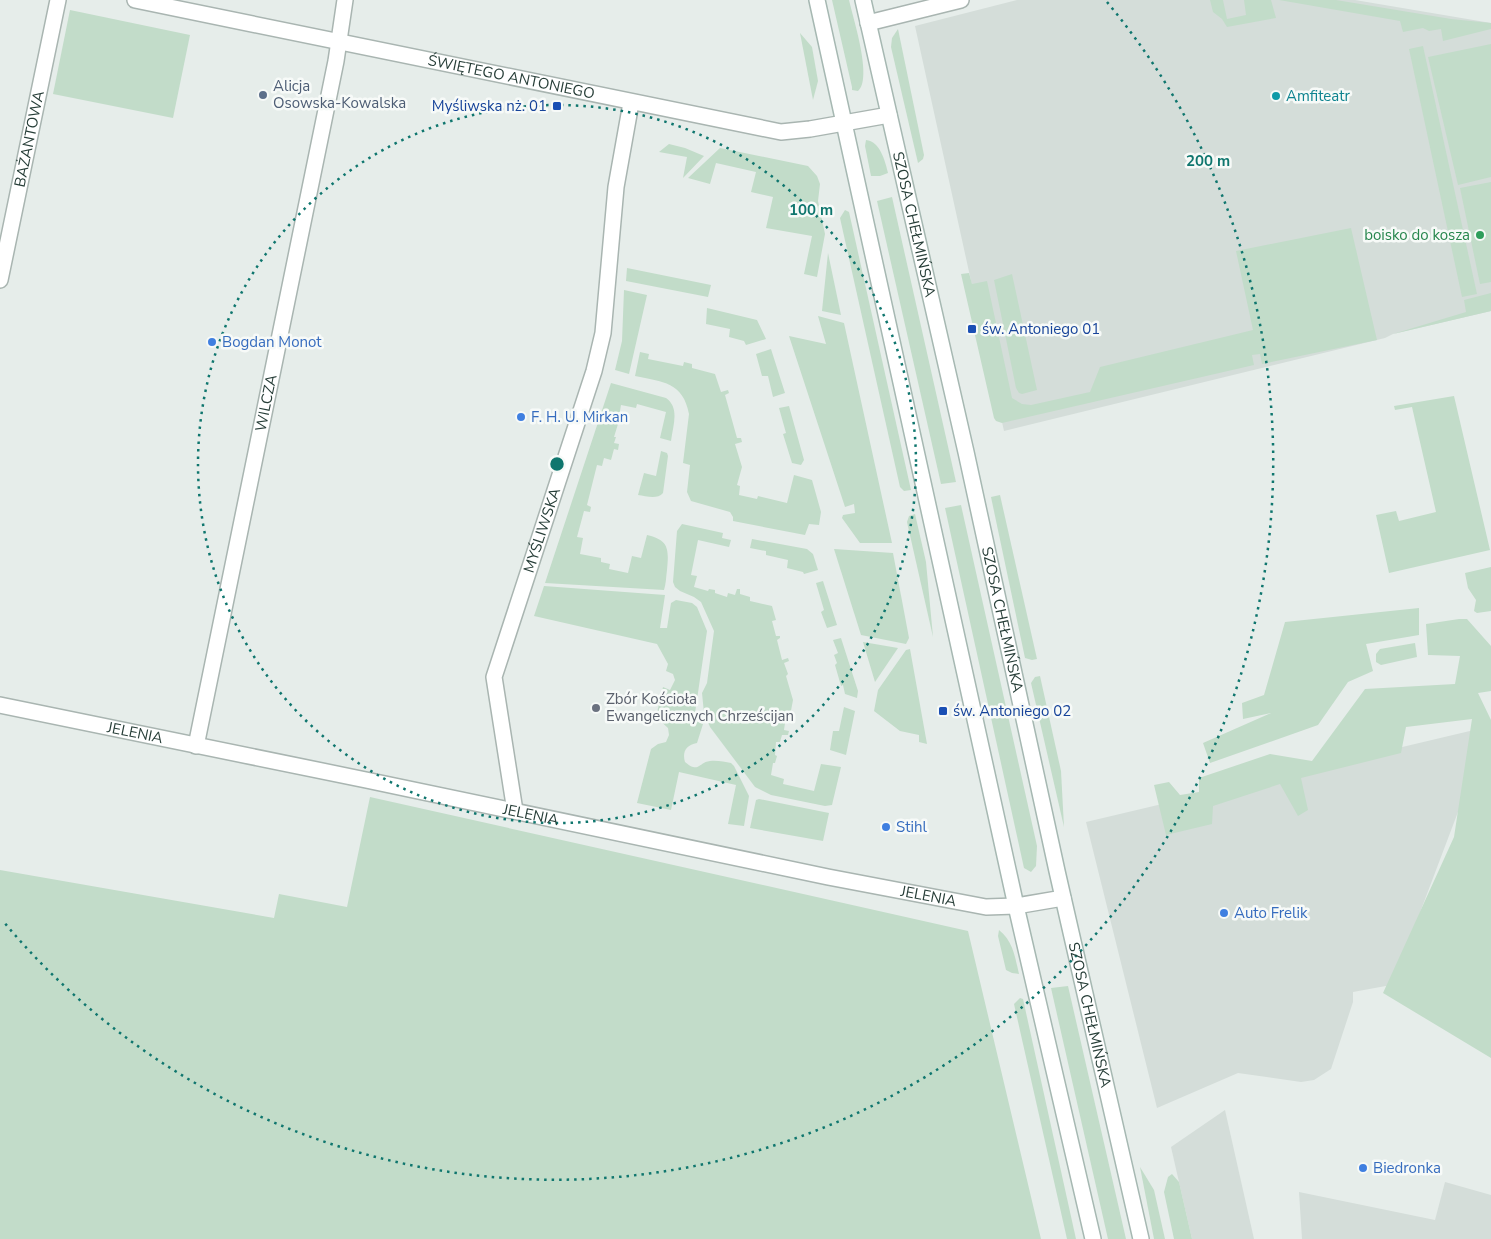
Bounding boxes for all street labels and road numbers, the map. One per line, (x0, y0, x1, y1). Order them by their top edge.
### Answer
street label: ŚWIĘTEGO ANTONIEGO (426, 49, 596, 104)
street label: BAŻANTOWA (9, 89, 49, 189)
street label: SZOSA CHEŁMIŃSKA (888, 150, 940, 299)
street label: WILCZA (251, 373, 282, 433)
street label: MYŚLIWSKA (519, 485, 565, 575)
street label: SZOSA CHEŁMIŃSKA (977, 545, 1028, 694)
street label: JELENIA (105, 717, 165, 748)
street label: JELENIA (500, 799, 561, 830)
street label: JELENIA (898, 881, 958, 911)
street label: SZOSA CHEŁMIŃSKA (1064, 940, 1116, 1090)

